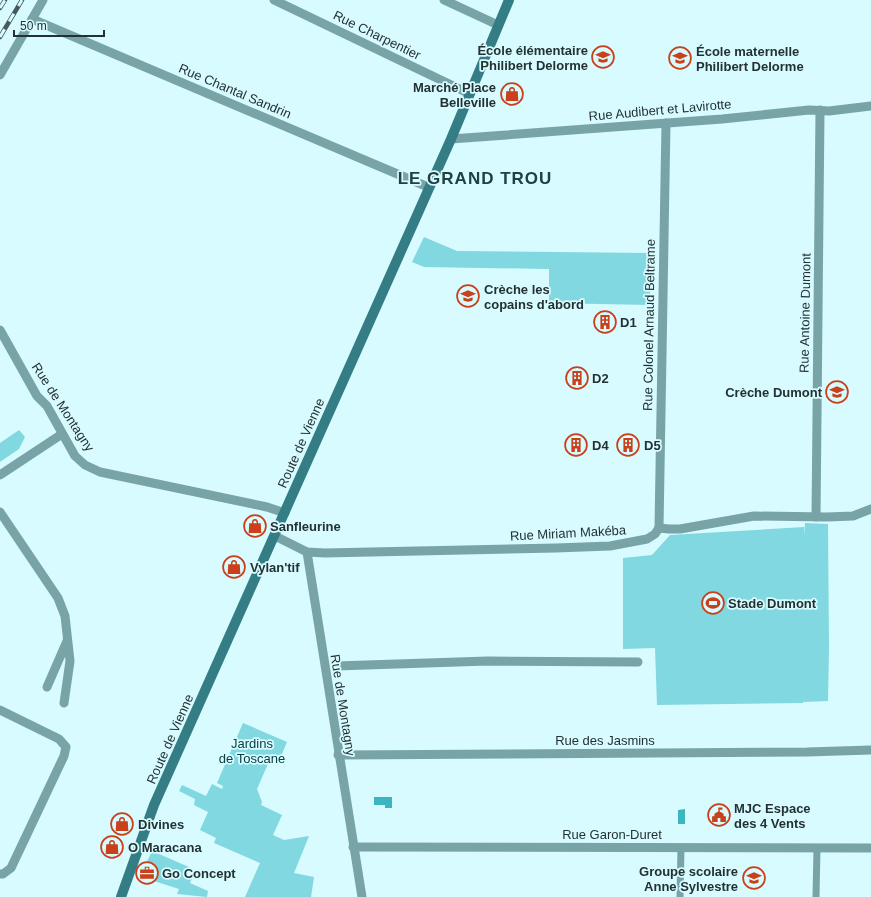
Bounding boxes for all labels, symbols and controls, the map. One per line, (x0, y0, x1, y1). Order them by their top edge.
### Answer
street label: Rue Charpentier (331, 7, 424, 63)
scale bar (14, 12, 104, 38)
text: 50 m (20, 19, 47, 33)
place label: École élémentaire Philibert Delorme (477, 43, 588, 73)
school or university icon: École élémentaire Philibert Delorme (590, 44, 616, 70)
place label: École maternelle Philibert Delorme (696, 44, 804, 74)
school or university icon: École maternelle Philibert Delorme (667, 45, 693, 71)
street label: Rue Chantal Sandrin (177, 61, 293, 121)
place label: Marché Place Belleville (413, 80, 496, 110)
shop icon: Marché Place Belleville (499, 81, 525, 107)
street label: Rue Audibert et Lavirotte (588, 96, 732, 124)
district label: LE GRAND TROU (398, 169, 552, 188)
street label: Rue Colonel Arnaud Beltrame (640, 239, 658, 411)
street label: Rue Antoine Dumont (796, 253, 814, 373)
place label: Crèche les copains d'abord (484, 282, 584, 312)
school or university icon: Crèche les copains d'abord (455, 283, 481, 309)
building icon: D1 (592, 309, 618, 335)
place label: D1 (620, 315, 637, 330)
street label: Rue de Montagny (29, 360, 98, 455)
building icon: D2 (564, 365, 590, 391)
place label: D2 (592, 371, 609, 386)
school or university icon: Crèche Dumont (824, 379, 850, 405)
place label: Crèche Dumont (725, 385, 823, 400)
street label: Route de Vienne (274, 396, 328, 490)
building icon: D4 (563, 432, 589, 458)
building icon: D5 (615, 432, 641, 458)
place label: D4 (592, 438, 609, 453)
place label: D5 (644, 438, 661, 453)
shop icon: Sanfleurine (242, 513, 268, 539)
place label: Sanfleurine (270, 519, 341, 534)
street label: Rue Miriam Makéba (510, 522, 627, 544)
shop icon: Vylan'tif (221, 554, 247, 580)
place label: Vylan'tif (250, 560, 300, 575)
sports icon: Stade Dumont (700, 590, 726, 616)
place label: Stade Dumont (728, 596, 817, 611)
street label: Rue de Montagny (328, 653, 359, 757)
street label: Route de Vienne (143, 692, 197, 786)
street label: Rue des Jasmins (555, 733, 655, 748)
park label: Jardins de Toscane (219, 736, 285, 766)
place label: MJC Espace des 4 Vents (734, 801, 811, 831)
public building icon: MJC Espace des 4 Vents (706, 802, 732, 828)
shop icon: Divines (109, 811, 135, 837)
place label: Divines (138, 817, 184, 832)
street label: Rue Garon-Duret (562, 827, 662, 842)
shop icon: O Maracana (99, 834, 125, 860)
place label: O Maracana (128, 840, 202, 855)
office icon: Go Concept (134, 860, 160, 886)
place label: Groupe scolaire Anne Sylvestre (639, 864, 738, 894)
school or university icon: Groupe scolaire Anne Sylvestre (741, 865, 767, 891)
place label: Go Concept (162, 866, 236, 881)

